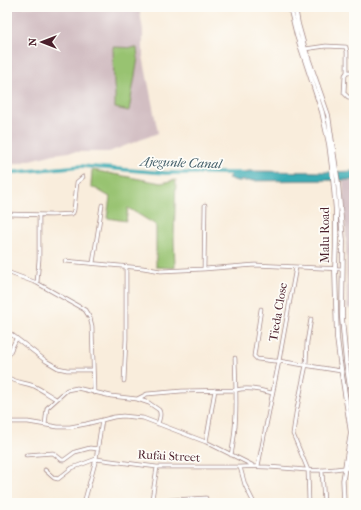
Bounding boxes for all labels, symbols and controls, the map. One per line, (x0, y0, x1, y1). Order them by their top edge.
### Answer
north arrow (22, 22, 62, 62)
text: N (26, 37, 39, 46)
water label: Ajegunle Canal (138, 154, 224, 171)
street label: Malu Road (318, 207, 332, 263)
street label: Tieda Close (266, 281, 290, 343)
street label: Rufai Street (137, 447, 201, 465)

